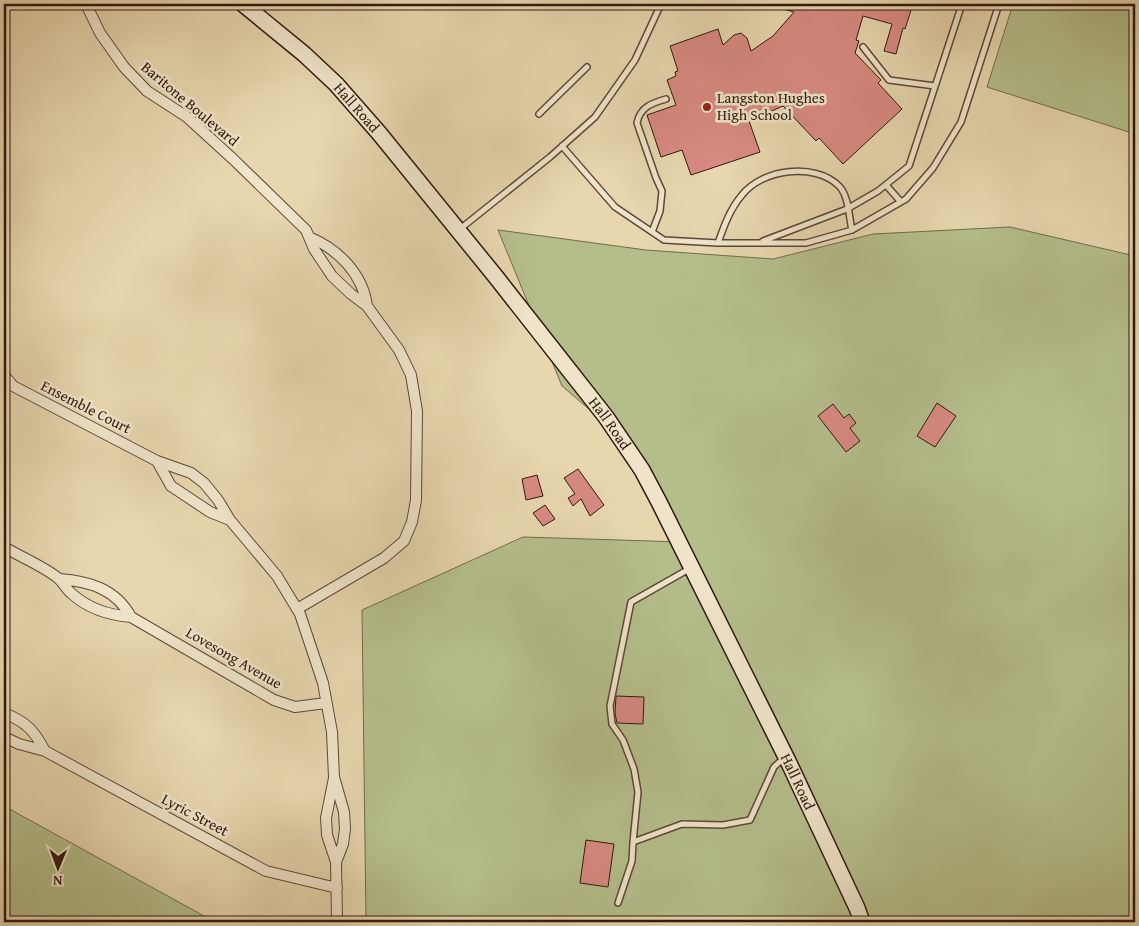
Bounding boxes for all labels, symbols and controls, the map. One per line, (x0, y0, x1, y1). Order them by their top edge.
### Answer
street label: Baritone Boulevard (137, 57, 244, 151)
street label: Hall Road (329, 78, 385, 137)
place label: Langston Hughes High School (717, 87, 825, 125)
marker: Langston Hughes High School (701, 101, 713, 113)
street label: Ensemble Court (37, 375, 136, 439)
street label: Hall Road (584, 392, 636, 454)
street label: Lovesong Avenue (182, 622, 286, 694)
street label: Hall Road (776, 750, 820, 813)
street label: Lyric Street (158, 788, 233, 841)
north arrow (32, 844, 82, 894)
text: N (52, 871, 63, 891)

